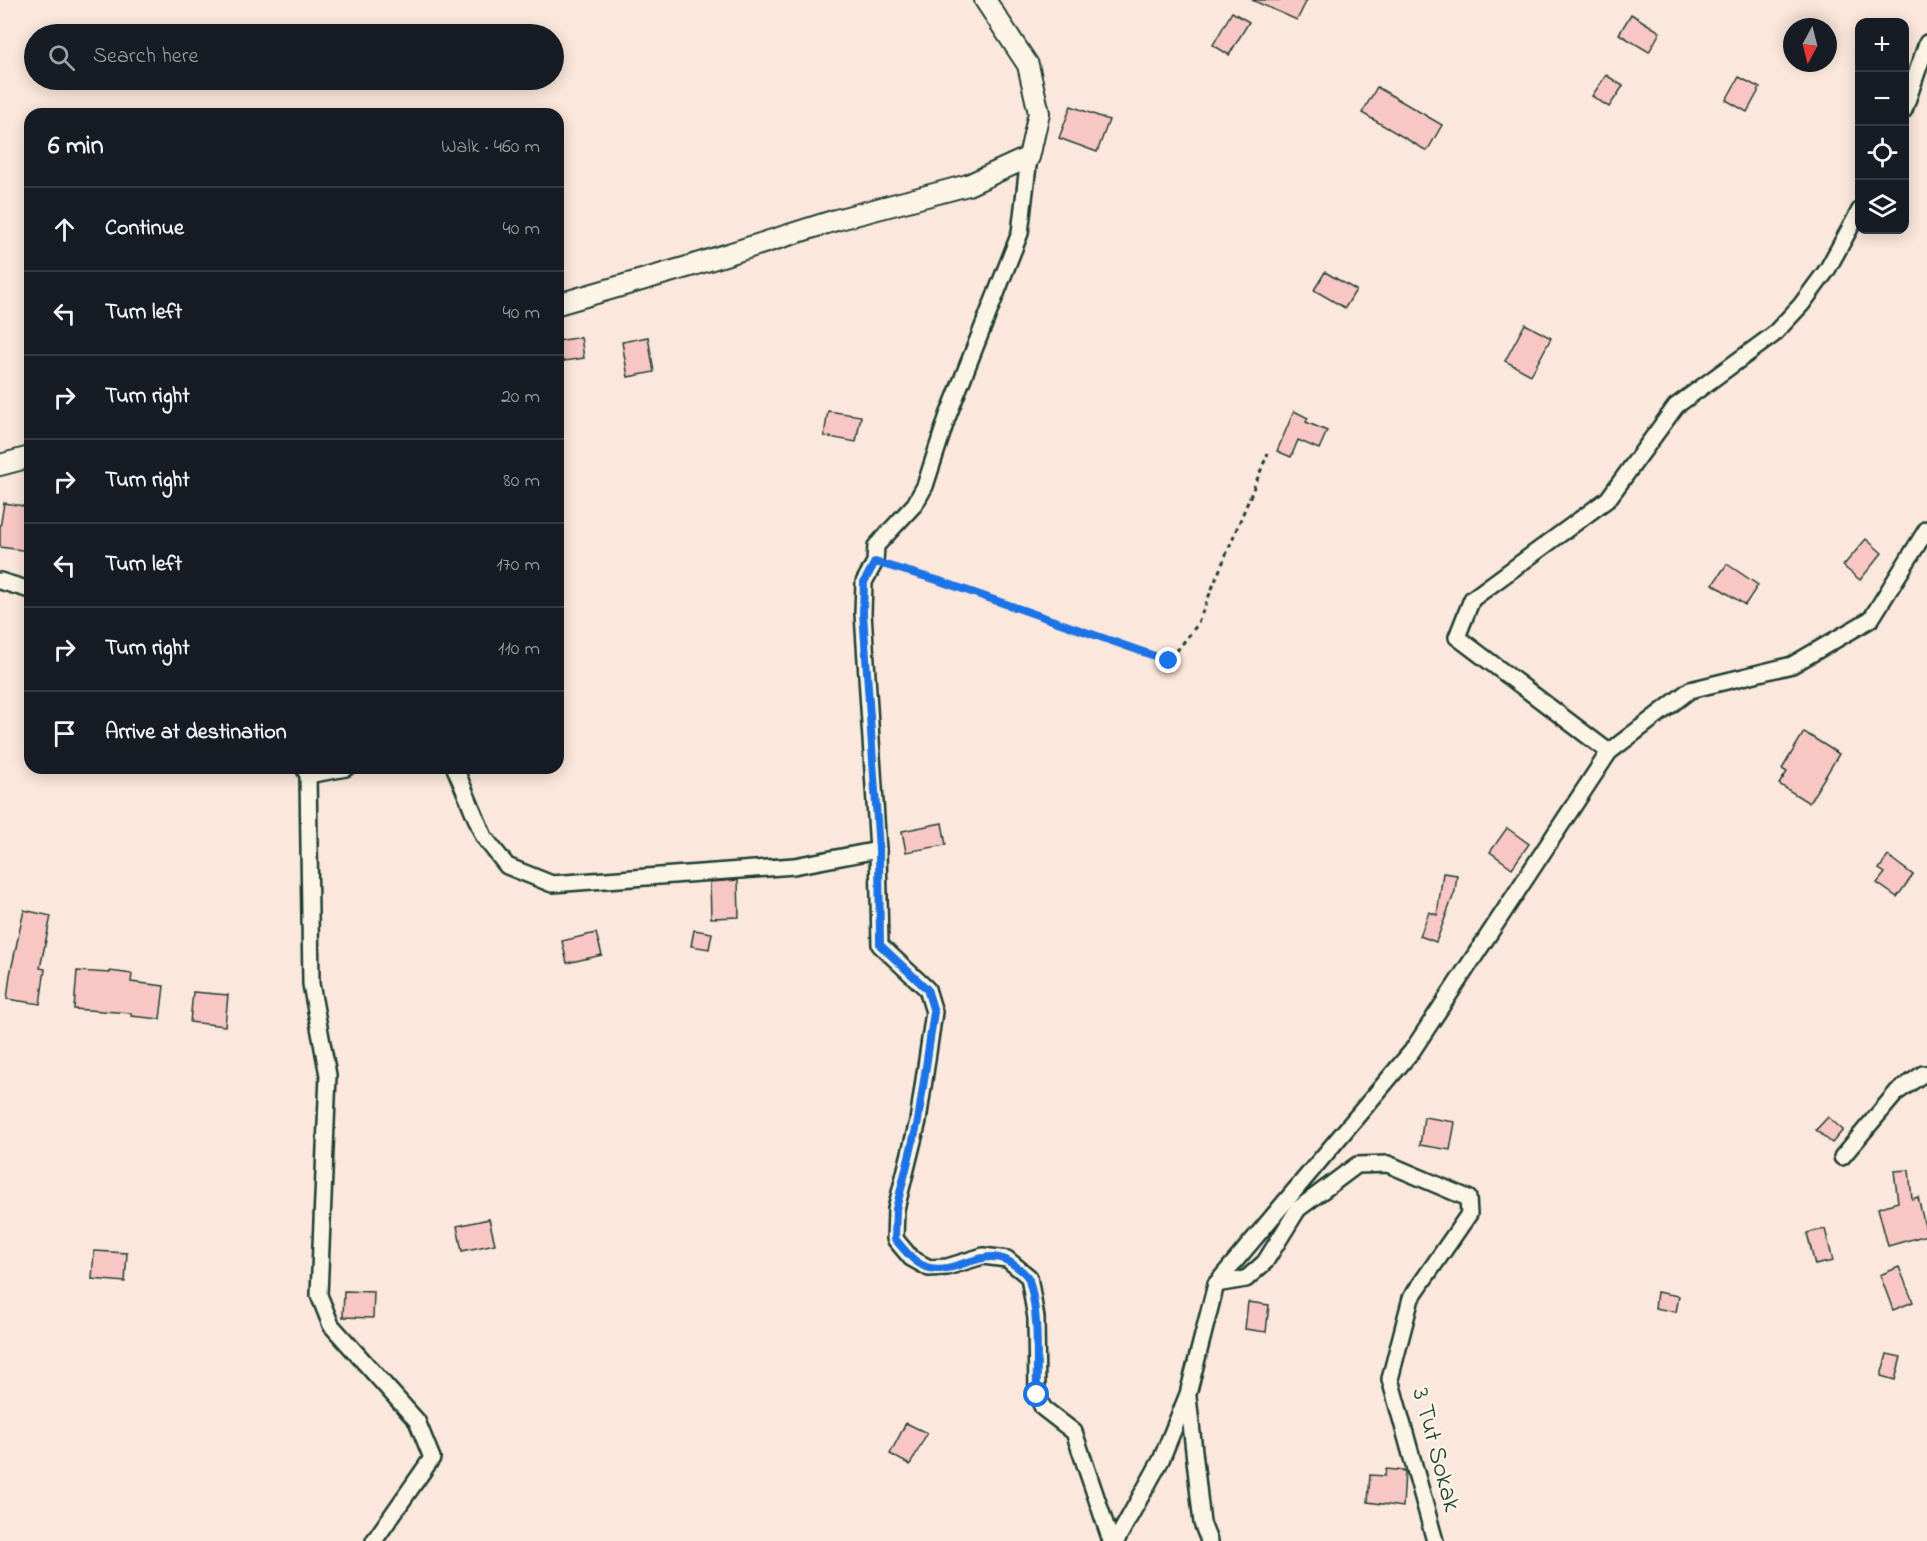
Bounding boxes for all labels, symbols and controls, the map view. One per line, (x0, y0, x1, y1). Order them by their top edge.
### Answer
north arrow (1783, 18, 1837, 72)
map controls (1855, 18, 1909, 234)
button: + (1855, 18, 1909, 72)
search box (24, 24, 564, 90)
icon: search (45, 41, 78, 74)
text: Search here (93, 41, 198, 73)
button: − (1855, 72, 1909, 126)
button: locate (1855, 126, 1909, 180)
text: 6 min (48, 128, 104, 166)
text: Walk · 460 m (441, 133, 540, 162)
button: layers (1855, 180, 1909, 234)
icon: ahead (48, 213, 81, 246)
text: Continue (105, 213, 184, 245)
text: 40 m (503, 215, 540, 244)
icon: left (48, 297, 81, 330)
text: Turn left (105, 297, 182, 329)
text: 40 m (503, 299, 540, 328)
icon: right (48, 381, 81, 414)
text: Turn right (105, 381, 190, 413)
text: 20 m (501, 383, 540, 412)
icon: right (48, 465, 81, 498)
text: Turn right (105, 465, 190, 497)
text: 80 m (503, 467, 540, 496)
icon: left (48, 549, 81, 582)
text: Turn left (105, 549, 182, 581)
text: 170 m (496, 551, 540, 580)
icon: right (48, 633, 81, 666)
text: Turn right (105, 633, 190, 665)
text: 110 m (498, 635, 540, 664)
route end (1155, 647, 1181, 673)
icon: arrive (48, 717, 81, 750)
text: Arrive at destination (105, 717, 287, 749)
route start (1023, 1381, 1049, 1407)
street label: 3 Tut Sokak (1400, 1384, 1470, 1517)

